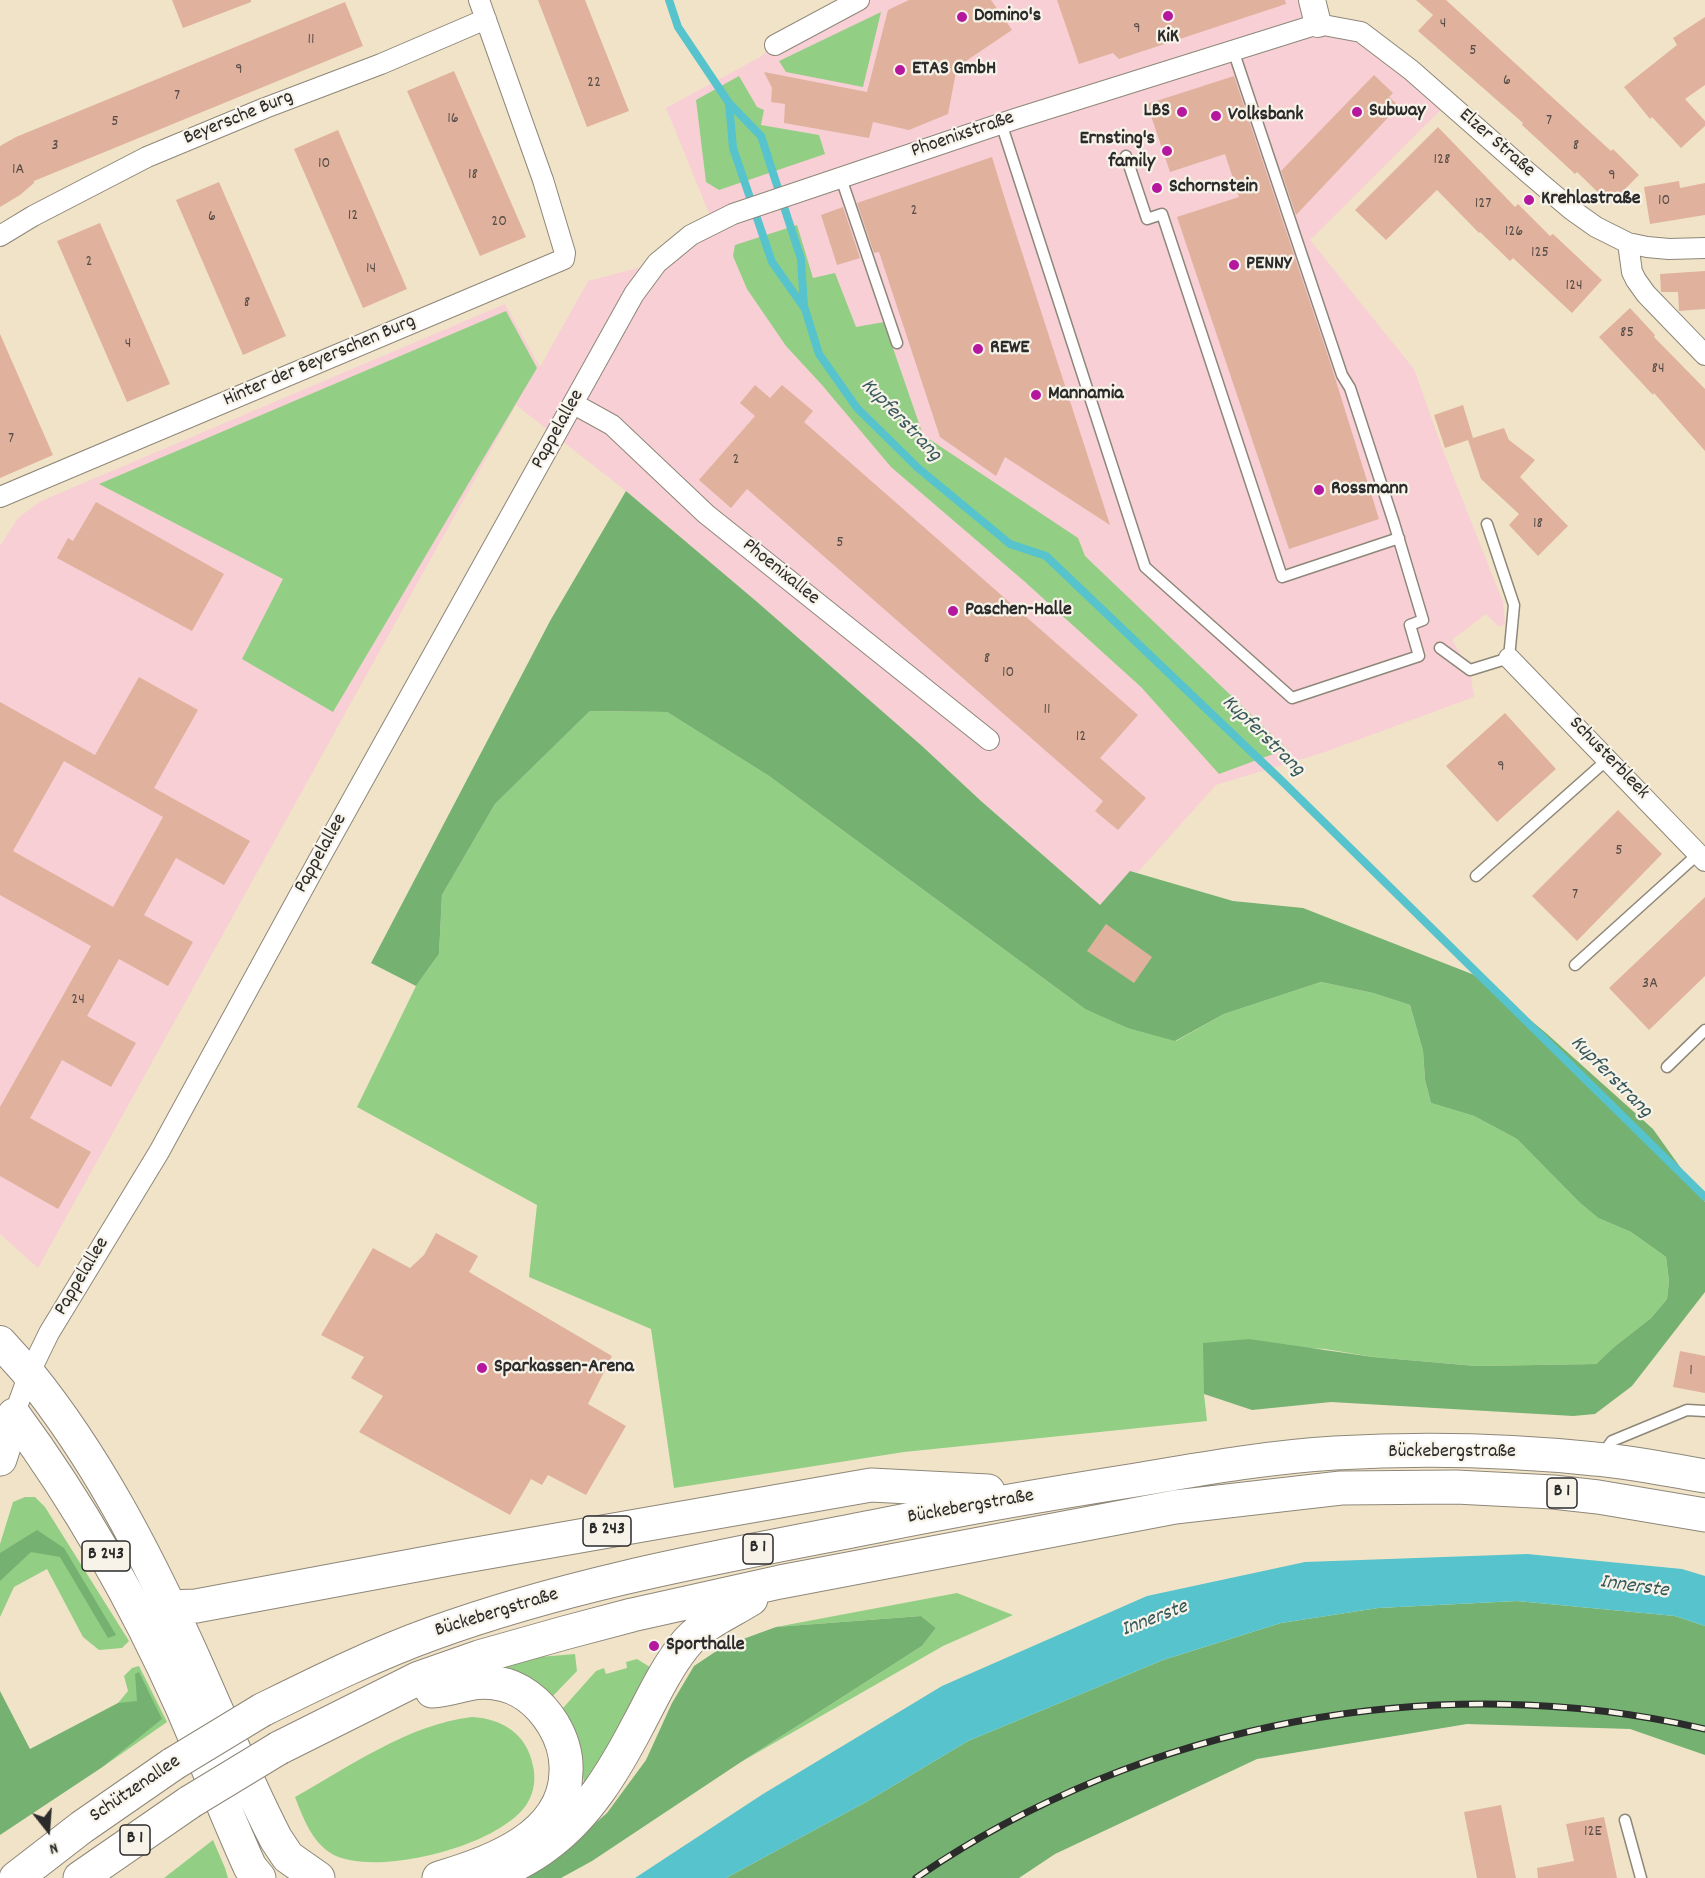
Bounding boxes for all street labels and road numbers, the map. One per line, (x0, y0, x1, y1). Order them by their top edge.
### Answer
street label: Beyersche Burg (181, 86, 297, 152)
street label: Elzer Straße (1453, 104, 1539, 184)
street label: Phoenixstraße (908, 107, 1018, 165)
street label: Hinter der Beyerschen Burg (220, 311, 420, 413)
street label: Pappelallee (527, 386, 591, 474)
street label: Phoenixallee (736, 534, 824, 612)
street label: Schusterbleek (1563, 713, 1653, 805)
street label: Pappelallee (290, 810, 354, 898)
street label: Pappelallee (50, 1234, 116, 1320)
street label: Bückebergstraße (1388, 1441, 1516, 1465)
road number: B 1 (1547, 1478, 1577, 1508)
street label: Bückebergstraße (906, 1485, 1036, 1531)
road number: B 243 (583, 1516, 631, 1546)
road number: B 1 (743, 1534, 773, 1564)
road number: B 243 (82, 1541, 130, 1571)
street label: Bückebergstraße (432, 1584, 562, 1644)
street label: Schützenallee (86, 1751, 186, 1829)
road number: B 1 (120, 1825, 150, 1855)

